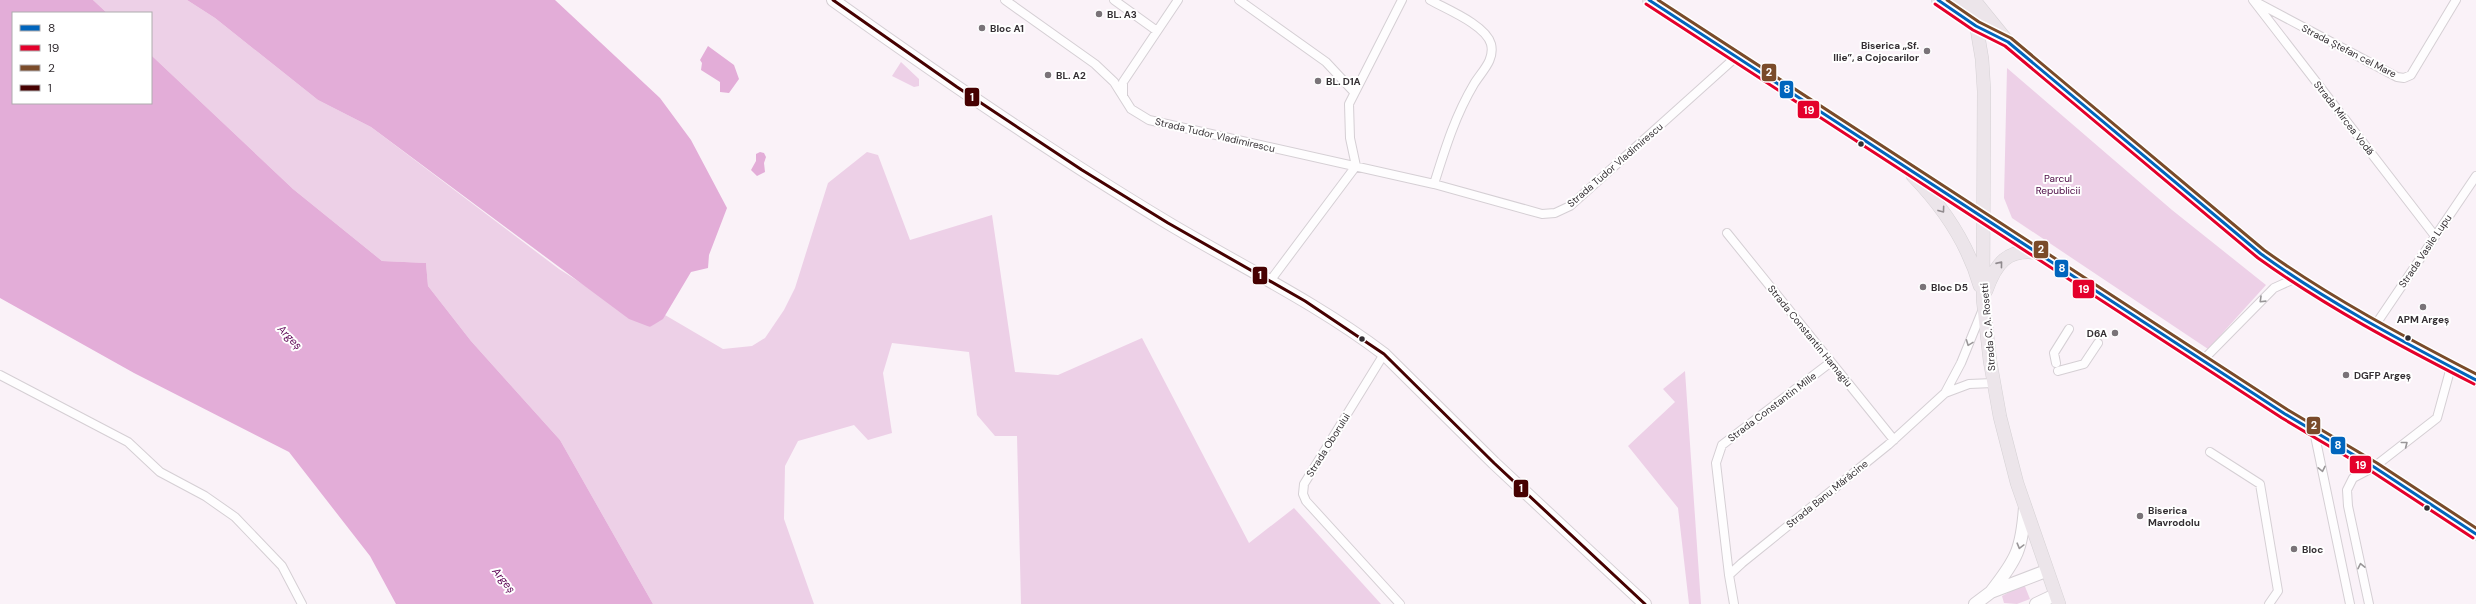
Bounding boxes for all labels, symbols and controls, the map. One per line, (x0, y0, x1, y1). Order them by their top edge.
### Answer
place label: BL. A3 (1107, 8, 1137, 21)
marker: BL. A3 (1094, 9, 1104, 19)
legend (12, 12, 152, 104)
text: 8 (48, 20, 55, 36)
street label: Strada Ștefan cel Mare (2299, 21, 2399, 81)
place label: Bloc A1 (990, 22, 1024, 35)
marker: Bloc A1 (977, 23, 987, 33)
place label: Biserica „Sf. Ilie”, a Cojocarilor (1833, 39, 1919, 64)
text: 19 (48, 40, 59, 56)
marker: Biserica „Sf. Ilie”, a Cojocarilor (1922, 46, 1932, 56)
text: 2 (48, 60, 55, 76)
line badge: 2 (1761, 63, 1777, 82)
text: 2 (1766, 65, 1772, 79)
place label: BL. A2 (1056, 69, 1086, 82)
marker: BL. A2 (1043, 70, 1053, 80)
place label: BL. D1A (1326, 75, 1361, 88)
marker: BL. D1A (1313, 76, 1323, 86)
street label: Strada Mircea Vodă (2311, 78, 2377, 158)
text: 1 (48, 80, 52, 96)
line badge: 8 (1779, 80, 1794, 99)
text: 8 (1784, 82, 1791, 96)
line badge: 1 (964, 87, 980, 107)
text: 1 (970, 90, 974, 104)
line badge: 19 (1797, 100, 1820, 119)
text: 19 (1804, 103, 1815, 117)
street label: Strada Tudor Vladimirescu (1154, 115, 1276, 155)
street label: Strada Tudor Vladimirescu (1564, 120, 1666, 210)
unlabelled marker (1856, 139, 1866, 149)
park label: Parcul Republicii (2036, 172, 2080, 197)
one-way arrow (1937, 206, 1944, 213)
street label: Strada Vasile Lupu (2396, 212, 2455, 290)
line badge: 2 (2033, 240, 2049, 259)
text: 2 (2038, 242, 2044, 256)
line badge: 8 (2054, 259, 2069, 278)
one-way arrow (1995, 261, 2002, 268)
text: 8 (2059, 261, 2066, 275)
line badge: 1 (1252, 266, 1268, 285)
text: 1 (1258, 268, 1262, 282)
line badge: 19 (2072, 279, 2095, 299)
place label: Bloc D5 (1931, 281, 1968, 294)
marker: Bloc D5 (1918, 282, 1928, 292)
street label: Strada C. A. Rosetti (1978, 282, 1998, 372)
text: 19 (2079, 282, 2090, 296)
street label: Strada Constantin Hamagiu (1765, 283, 1855, 390)
one-way arrow (2259, 295, 2267, 303)
marker: APM Argeș (2418, 302, 2428, 312)
place label: APM Argeș (2397, 313, 2449, 326)
water label: Argeș (274, 321, 306, 353)
place label: D6A (2087, 327, 2107, 340)
marker: D6A (2110, 328, 2120, 338)
unlabelled marker (2403, 333, 2413, 343)
unlabelled marker (1357, 334, 1367, 344)
one-way arrow (1965, 339, 1973, 346)
street label: Strada Constantin Mille (1725, 369, 1819, 445)
place label: DGFP Argeș (2354, 369, 2411, 382)
marker: DGFP Argeș (2341, 370, 2351, 380)
street label: Strada Oborului (1303, 411, 1353, 479)
line badge: 2 (2306, 416, 2321, 435)
text: 2 (2311, 418, 2317, 432)
line badge: 8 (2330, 436, 2346, 455)
text: 8 (2335, 438, 2342, 452)
one-way arrow (2400, 441, 2407, 448)
line badge: 19 (2349, 455, 2372, 474)
street label: Strada Banu Mărăcine (1784, 457, 1871, 531)
text: 19 (2356, 458, 2367, 472)
one-way arrow (2317, 466, 2325, 473)
line badge: 1 (1513, 479, 1529, 498)
text: 1 (1519, 481, 1523, 495)
unlabelled marker (2422, 503, 2432, 513)
place label: Biserica Mavrodolu (2148, 504, 2200, 529)
marker: Biserica Mavrodolu (2135, 511, 2145, 521)
one-way arrow (2016, 542, 2025, 549)
place label: Bloc (2302, 543, 2323, 556)
marker: Bloc (2289, 544, 2299, 554)
one-way arrow (2357, 563, 2365, 569)
water label: Argeș (489, 564, 519, 596)

